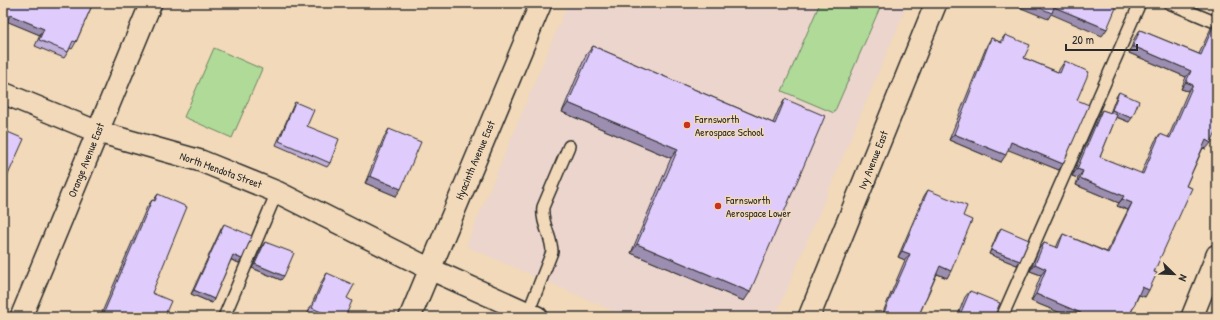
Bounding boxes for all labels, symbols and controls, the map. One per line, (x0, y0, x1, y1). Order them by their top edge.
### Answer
scale bar (1066, 26, 1137, 52)
text: 20 m (1072, 31, 1094, 48)
place label: Farnsworth Aerospace School (694, 112, 764, 139)
street label: Hyacinth Avenue East (452, 118, 498, 202)
marker: Farnsworth Aerospace School (682, 120, 692, 130)
street label: Orange Avenue East (65, 121, 107, 199)
street label: Ivy Avenue East (855, 129, 891, 191)
street label: North Mendota Street (178, 149, 264, 191)
place label: Farnsworth Aerospace Lower (725, 193, 792, 220)
marker: Farnsworth Aerospace Lower (713, 201, 723, 211)
north arrow (1154, 254, 1194, 294)
text: N (1176, 272, 1191, 283)

